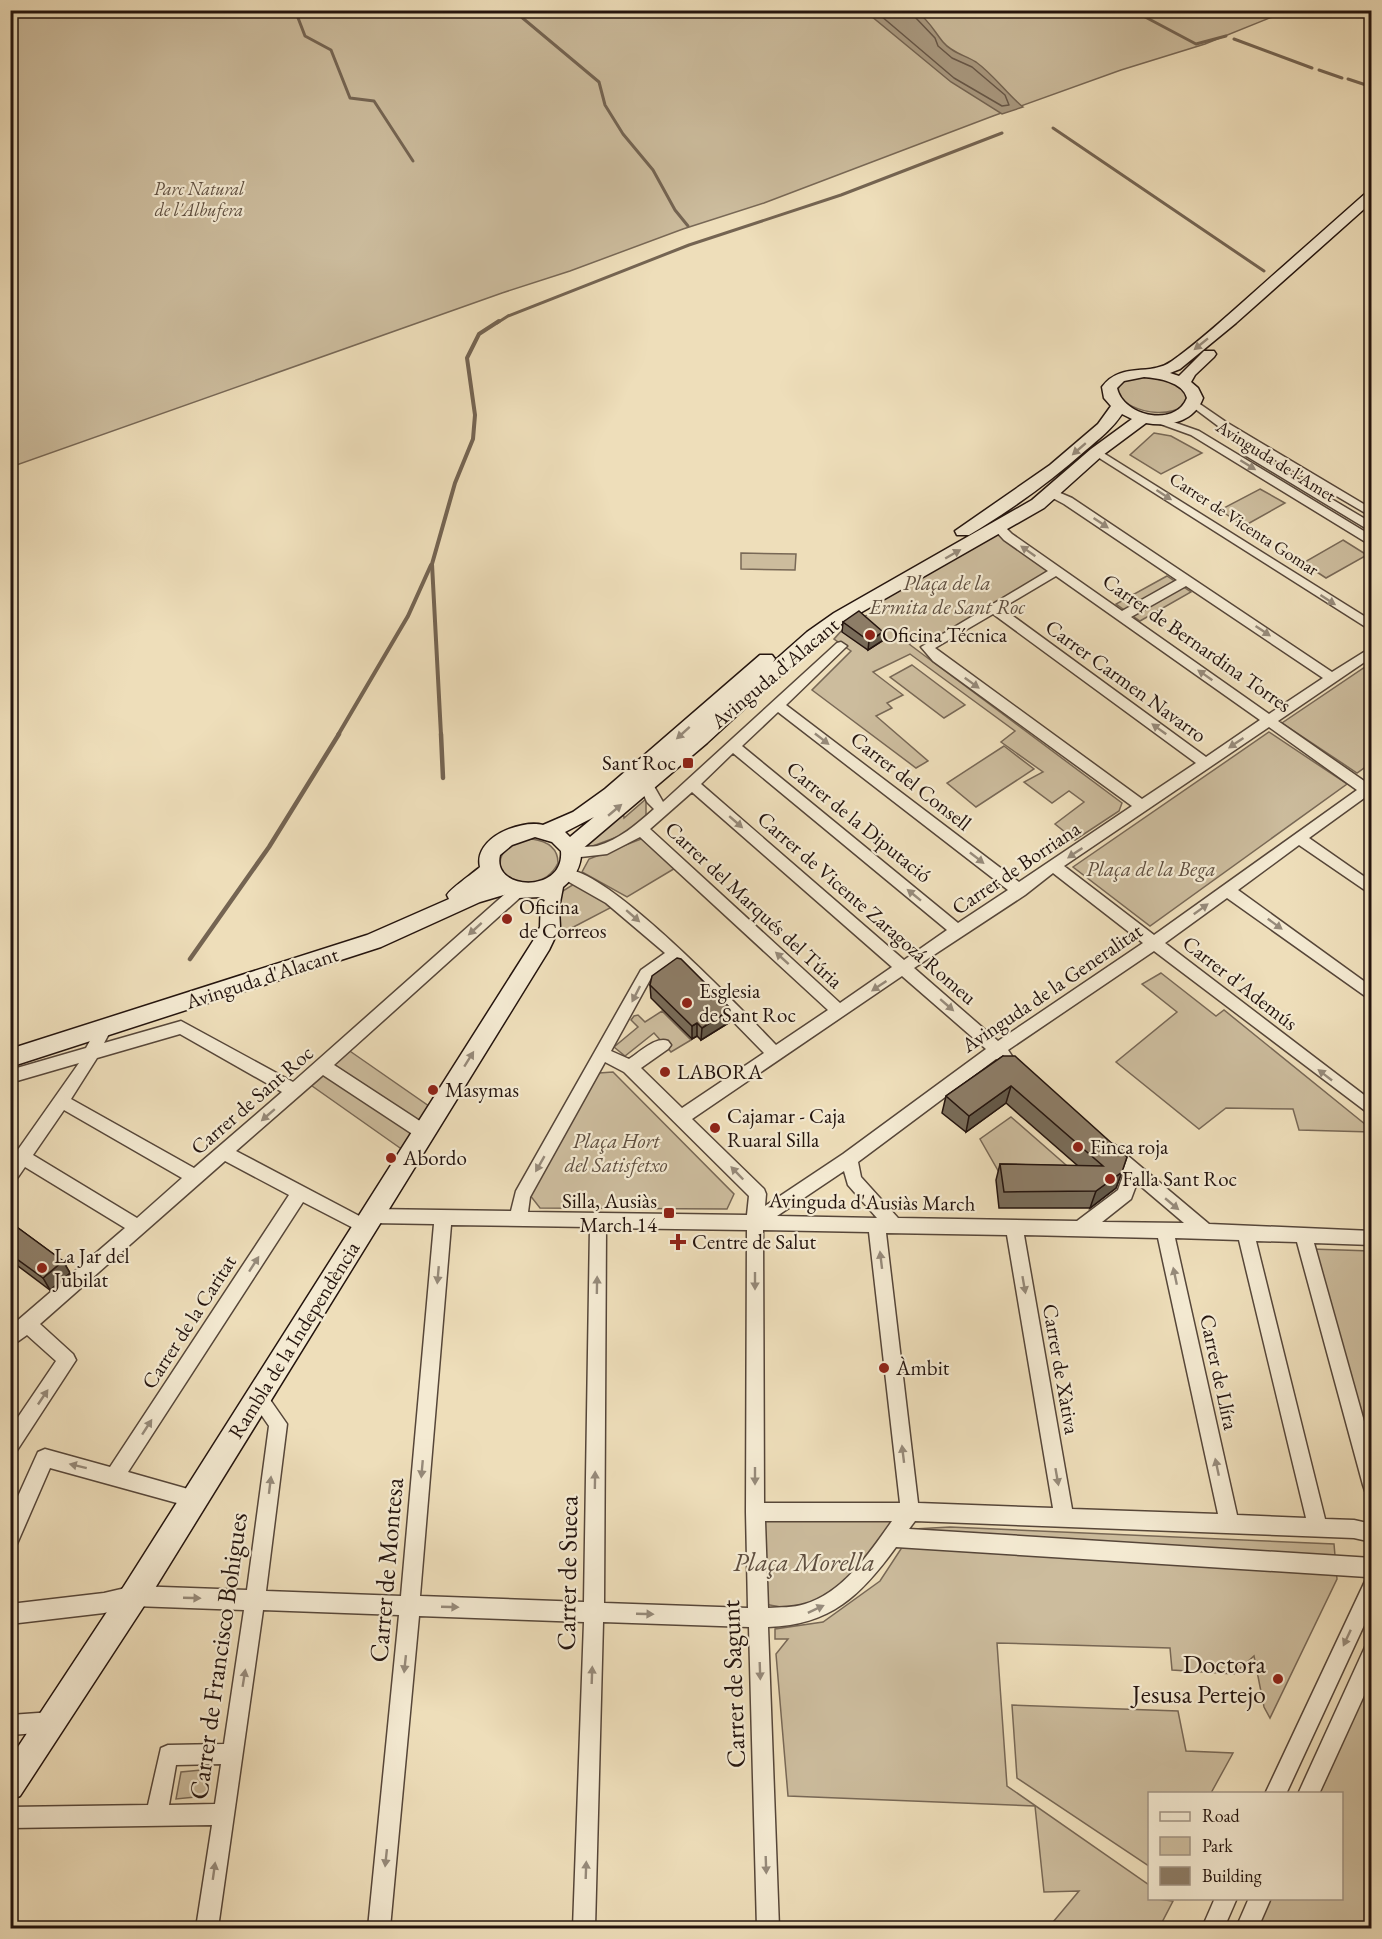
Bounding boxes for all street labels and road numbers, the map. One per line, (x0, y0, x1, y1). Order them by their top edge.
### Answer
street label: Avinguda de l'Amet (1211, 414, 1341, 507)
street label: Carrer de Vicenta Gomar (1165, 467, 1323, 581)
street label: Carrer de Bernardina Torres (1098, 567, 1297, 718)
street label: Avinguda d'Alacant (704, 611, 845, 735)
street label: Carrer Carmen Navarro (1040, 613, 1212, 748)
street label: Carrer del Consell (845, 725, 977, 836)
street label: Carrer de la Diputació (781, 755, 938, 889)
street label: Carrer de Vicente Zaragozá Romeu (752, 805, 983, 1010)
street label: Carrer de Borriana (946, 814, 1086, 921)
street label: Carrer del Marqués del Túria (660, 815, 849, 995)
street label: Avinguda de la Generalitat (955, 917, 1148, 1059)
street label: Carrer d'Ademús (1177, 929, 1304, 1036)
street label: Avinguda d'Alacant (181, 940, 342, 1015)
street label: Carrer de Sant Roc (185, 1039, 319, 1160)
street label: Avinguda d'Ausiàs March (767, 1186, 976, 1217)
street label: Rambla de la Independència (222, 1236, 366, 1443)
street label: Carrer de la Caritat (135, 1249, 242, 1394)
street label: Carrer de Xàtiva (1037, 1302, 1086, 1437)
street label: Carrer de Llíra (1194, 1312, 1245, 1433)
street label: Carrer de Montesa (361, 1476, 411, 1664)
street label: Carrer de Sueca (549, 1495, 585, 1651)
street label: Carrer de Francisco Bohigues (181, 1510, 255, 1802)
street label: Carrer de Sagunt (713, 1599, 753, 1769)

